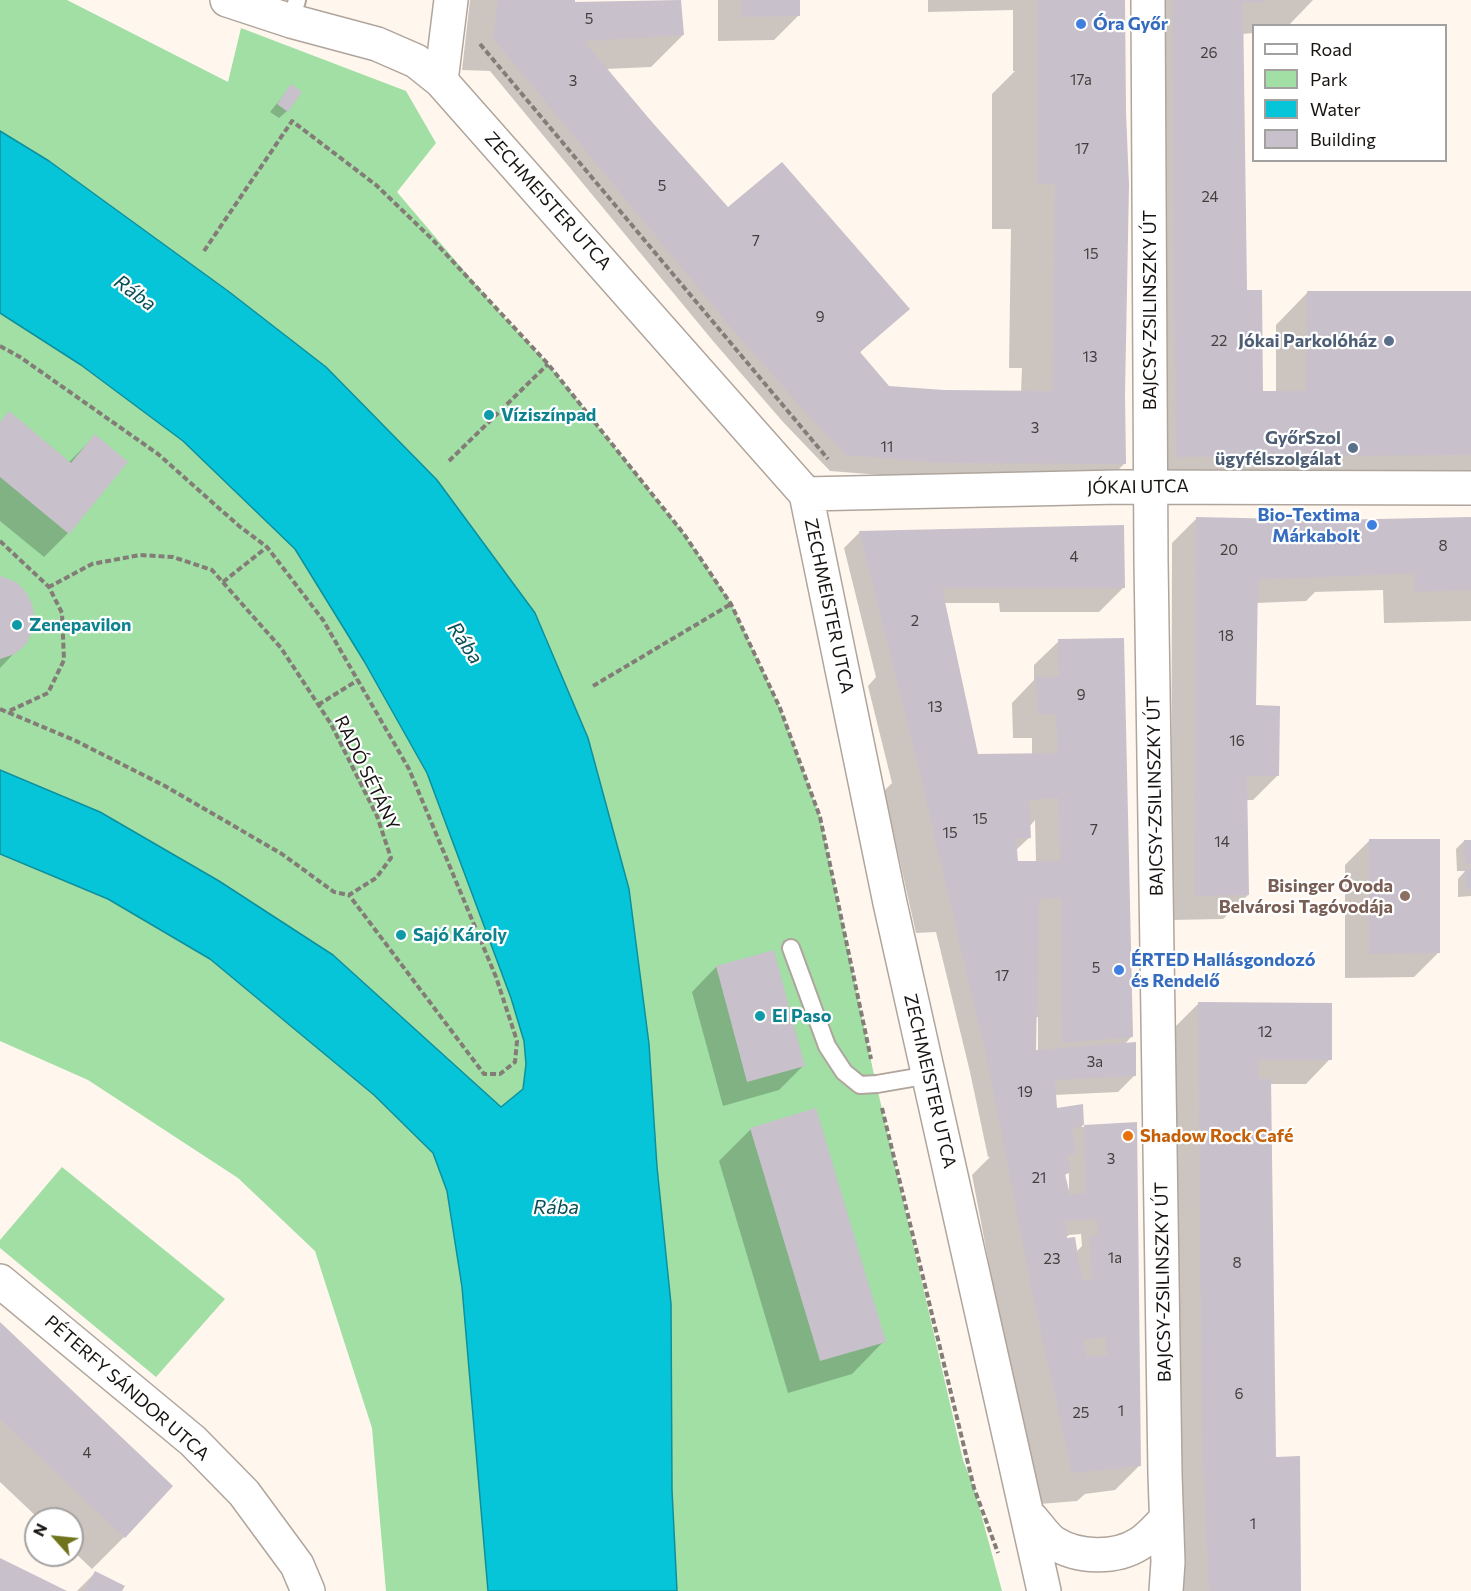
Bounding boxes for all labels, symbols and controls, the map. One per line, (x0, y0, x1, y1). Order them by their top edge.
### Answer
house number: 5 (585, 10, 593, 28)
place label: Óra Győr (1093, 13, 1168, 35)
marker: Óra Győr (1074, 17, 1088, 31)
legend (1252, 24, 1447, 162)
text: Road (1310, 38, 1352, 60)
house number: 26 (1200, 44, 1218, 62)
text: Park (1310, 68, 1348, 90)
house number: 17a (1070, 71, 1092, 89)
house number: 3 (569, 72, 577, 90)
text: Water (1310, 98, 1361, 120)
street label: ZECHMEISTER UTCA (480, 127, 616, 275)
text: Building (1310, 128, 1376, 150)
house number: 17 (1075, 140, 1089, 158)
house number: 5 (658, 177, 666, 195)
house number: 24 (1201, 188, 1219, 206)
street label: BAJCSY-ZSILINSZKY ÚT (1139, 210, 1161, 410)
house number: 7 (752, 232, 760, 250)
house number: 15 (1083, 245, 1099, 263)
water label: Rába (109, 270, 161, 316)
house number: 9 (815, 308, 825, 326)
place label: Jókai Parkolóház (1238, 330, 1377, 352)
house number: 22 (1211, 332, 1227, 350)
marker: Jókai Parkolóház (1382, 334, 1396, 348)
house number: 13 (1083, 348, 1097, 366)
place label: Víziszínpad (501, 404, 596, 426)
marker: Víziszínpad (482, 408, 496, 422)
house number: 3 (1031, 419, 1039, 437)
place label: GyőrSzol ügyfélszolgálat (1215, 427, 1341, 470)
house number: 11 (881, 438, 893, 456)
marker: GyőrSzol ügyfélszolgálat (1346, 441, 1360, 455)
street label: JÓKAI UTCA (1087, 475, 1189, 499)
place label: Bio-Textima Márkabolt (1258, 504, 1360, 546)
street label: ZECHMEISTER UTCA (800, 516, 858, 696)
marker: Bio-Textima Márkabolt (1365, 518, 1379, 532)
house number: 8 (1438, 537, 1448, 555)
house number: 20 (1220, 541, 1238, 559)
house number: 4 (1070, 548, 1078, 566)
house number: 2 (911, 612, 919, 630)
place label: Zenepavilon (29, 614, 131, 636)
water label: Rába (442, 617, 488, 669)
marker: Zenepavilon (10, 618, 24, 632)
house number: 18 (1218, 627, 1234, 645)
house number: 9 (1076, 686, 1086, 704)
street label: BAJCSY-ZSILINSZKY ÚT (1142, 696, 1168, 896)
house number: 13 (928, 698, 942, 716)
street label: RADÓ SÉTÁNY (330, 712, 404, 834)
house number: 16 (1229, 732, 1245, 750)
house number: 15 (972, 810, 988, 828)
house number: 7 (1090, 821, 1098, 839)
house number: 15 (942, 824, 958, 842)
house number: 14 (1214, 833, 1230, 851)
place label: Bisinger Óvoda Belvárosi Tagóvodája (1219, 875, 1393, 918)
marker: Bisinger Óvoda Belvárosi Tagóvodája (1398, 889, 1412, 903)
place label: Sajó Károly (413, 924, 507, 946)
marker: Sajó Károly (394, 928, 408, 942)
place label: ÉRTED Hallásgondozó és Rendelő (1131, 949, 1315, 992)
house number: 5 (1092, 959, 1100, 977)
marker: ÉRTED Hallásgondozó és Rendelő (1112, 963, 1126, 977)
house number: 17 (995, 967, 1009, 985)
street label: ZECHMEISTER UTCA (899, 992, 961, 1170)
place label: El Paso (772, 1005, 831, 1027)
marker: El Paso (753, 1009, 767, 1023)
house number: 12 (1258, 1023, 1272, 1041)
house number: 3a (1087, 1053, 1103, 1071)
house number: 19 (1017, 1083, 1033, 1101)
place label: Shadow Rock Café (1140, 1125, 1293, 1147)
marker: Shadow Rock Café (1121, 1129, 1135, 1143)
house number: 3 (1107, 1150, 1115, 1168)
house number: 21 (1032, 1169, 1046, 1187)
street label: BAJCSY-ZSILINSZKY ÚT (1150, 1182, 1176, 1382)
water label: Rába (533, 1195, 579, 1219)
house number: 1a (1108, 1249, 1122, 1267)
house number: 23 (1044, 1250, 1060, 1268)
house number: 8 (1232, 1254, 1242, 1272)
street label: PÉTERFY SÁNDOR UTCA (40, 1311, 214, 1465)
house number: 6 (1234, 1385, 1244, 1403)
house number: 1 (1118, 1402, 1124, 1420)
house number: 25 (1073, 1404, 1089, 1422)
house number: 4 (83, 1444, 91, 1462)
north arrow (24, 1507, 84, 1567)
house number: 1 (1250, 1515, 1256, 1533)
text: N (28, 1520, 50, 1539)

